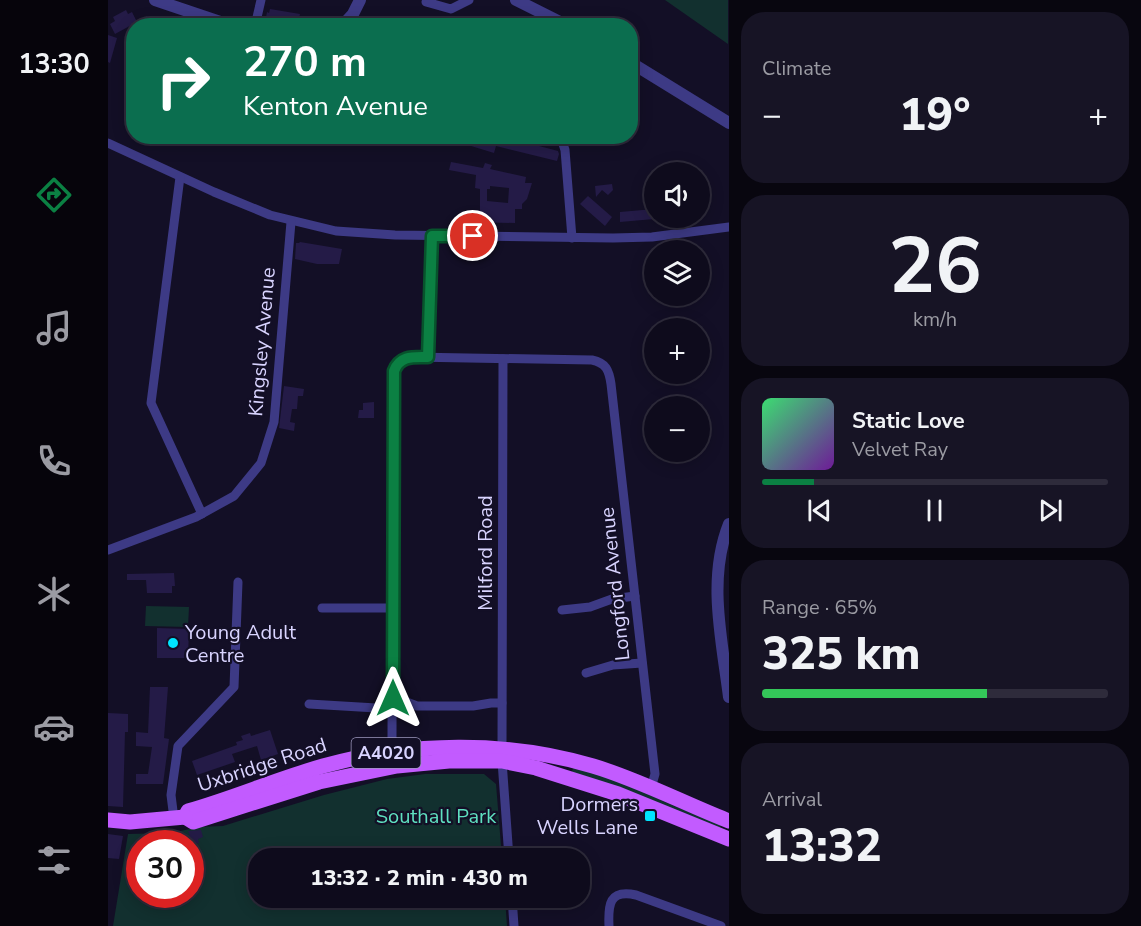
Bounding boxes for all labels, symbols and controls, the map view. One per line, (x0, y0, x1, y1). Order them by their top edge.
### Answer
text: 270 m (243, 34, 367, 91)
icon: right (144, 42, 222, 120)
text: 13:30 (18, 46, 90, 83)
text: Climate (762, 55, 831, 82)
text: 19° (899, 85, 971, 146)
text: Kenton Avenue (243, 88, 428, 125)
text: − (762, 93, 782, 138)
text: + (1088, 93, 1108, 138)
map controls (644, 162, 710, 462)
button: sound (644, 162, 710, 228)
icon: directions (33, 174, 75, 216)
pin (447, 210, 498, 261)
text: 26 (888, 213, 982, 320)
icon: arrive (456, 219, 489, 252)
button: layers (644, 240, 710, 306)
street label: Kingsley Avenue (242, 266, 282, 418)
text: km/h (913, 306, 957, 333)
icon: music (33, 307, 75, 349)
button: + (644, 318, 710, 384)
button: − (644, 396, 710, 462)
text: Static Love (852, 406, 965, 436)
text: Velvet Ray (852, 436, 948, 463)
icon: phone (33, 440, 75, 482)
icon: previous (803, 494, 836, 527)
icon: pause (918, 494, 951, 527)
icon: next (1034, 494, 1067, 527)
street label: Milford Road (472, 495, 499, 611)
street label: Longford Avenue (594, 506, 636, 662)
icon: climate (33, 573, 75, 615)
text: Range · 65% (762, 594, 877, 621)
place label: Young Adult Centre (184, 619, 297, 669)
text: 325 km (762, 624, 921, 685)
marker: Young Adult Centre (166, 636, 180, 650)
position arrow (361, 666, 425, 730)
icon: car (33, 706, 75, 748)
street label: Uxbridge Road (194, 731, 330, 799)
road number: A4020 (352, 738, 420, 768)
text: Arrival (762, 786, 822, 813)
place label: Dormers Wells Lane (537, 791, 638, 841)
park label: Southall Park (376, 803, 497, 830)
marker: Dormers Wells Lane (643, 809, 657, 823)
text: 13:32 (762, 816, 882, 877)
speed limit sign: 30 (126, 830, 204, 908)
icon: filters (33, 839, 75, 881)
text: 13:32 · 2 min · 430 m (310, 863, 528, 893)

